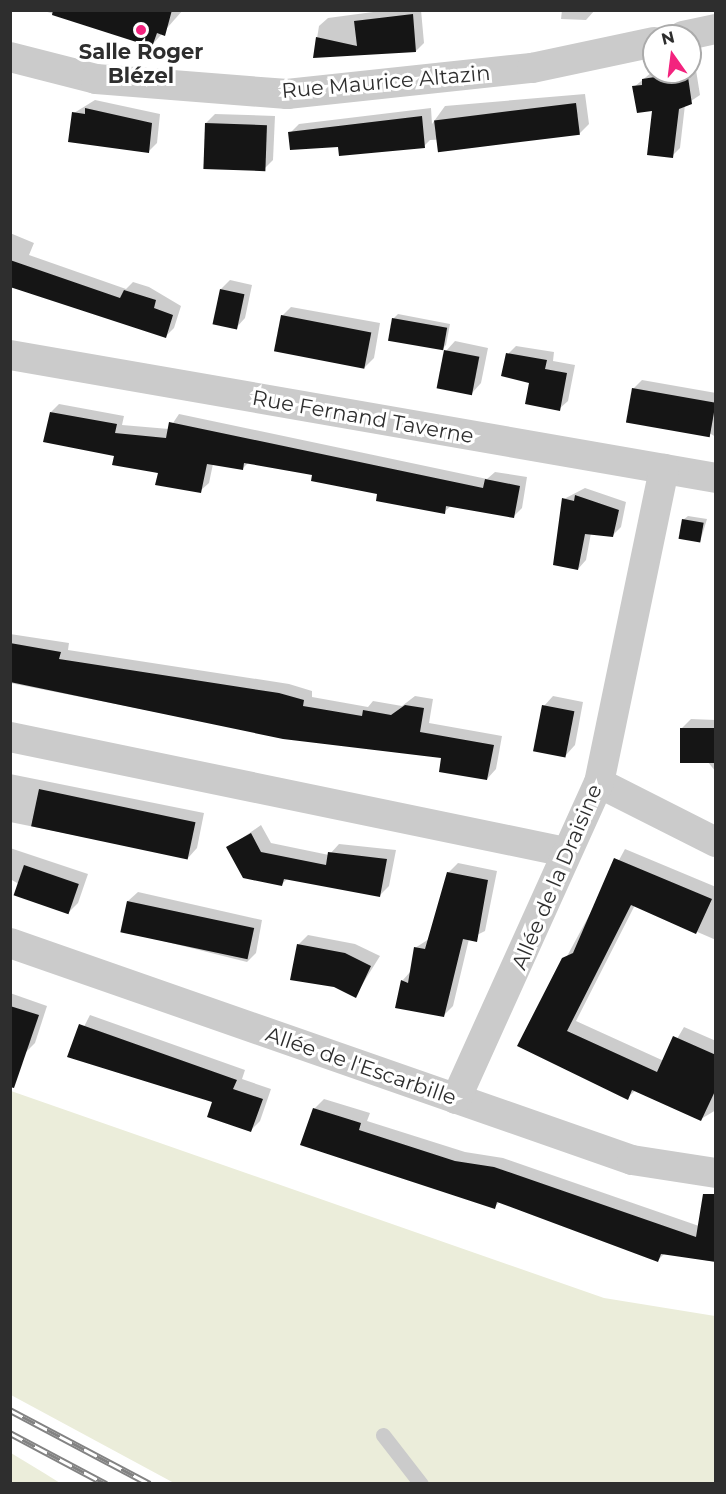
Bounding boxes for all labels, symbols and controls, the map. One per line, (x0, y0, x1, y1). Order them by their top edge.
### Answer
marker: Salle Roger Blézel (134, 23, 148, 37)
north arrow (642, 24, 702, 84)
text: N (659, 27, 677, 49)
place label: Salle Roger Blézel (79, 39, 203, 89)
street label: Rue Maurice Altazin (281, 60, 491, 104)
street label: Rue Fernand Taverne (250, 385, 476, 449)
street label: Allée de la Draisine (507, 781, 607, 973)
street label: Allée de l'Escarbille (262, 1022, 460, 1110)

